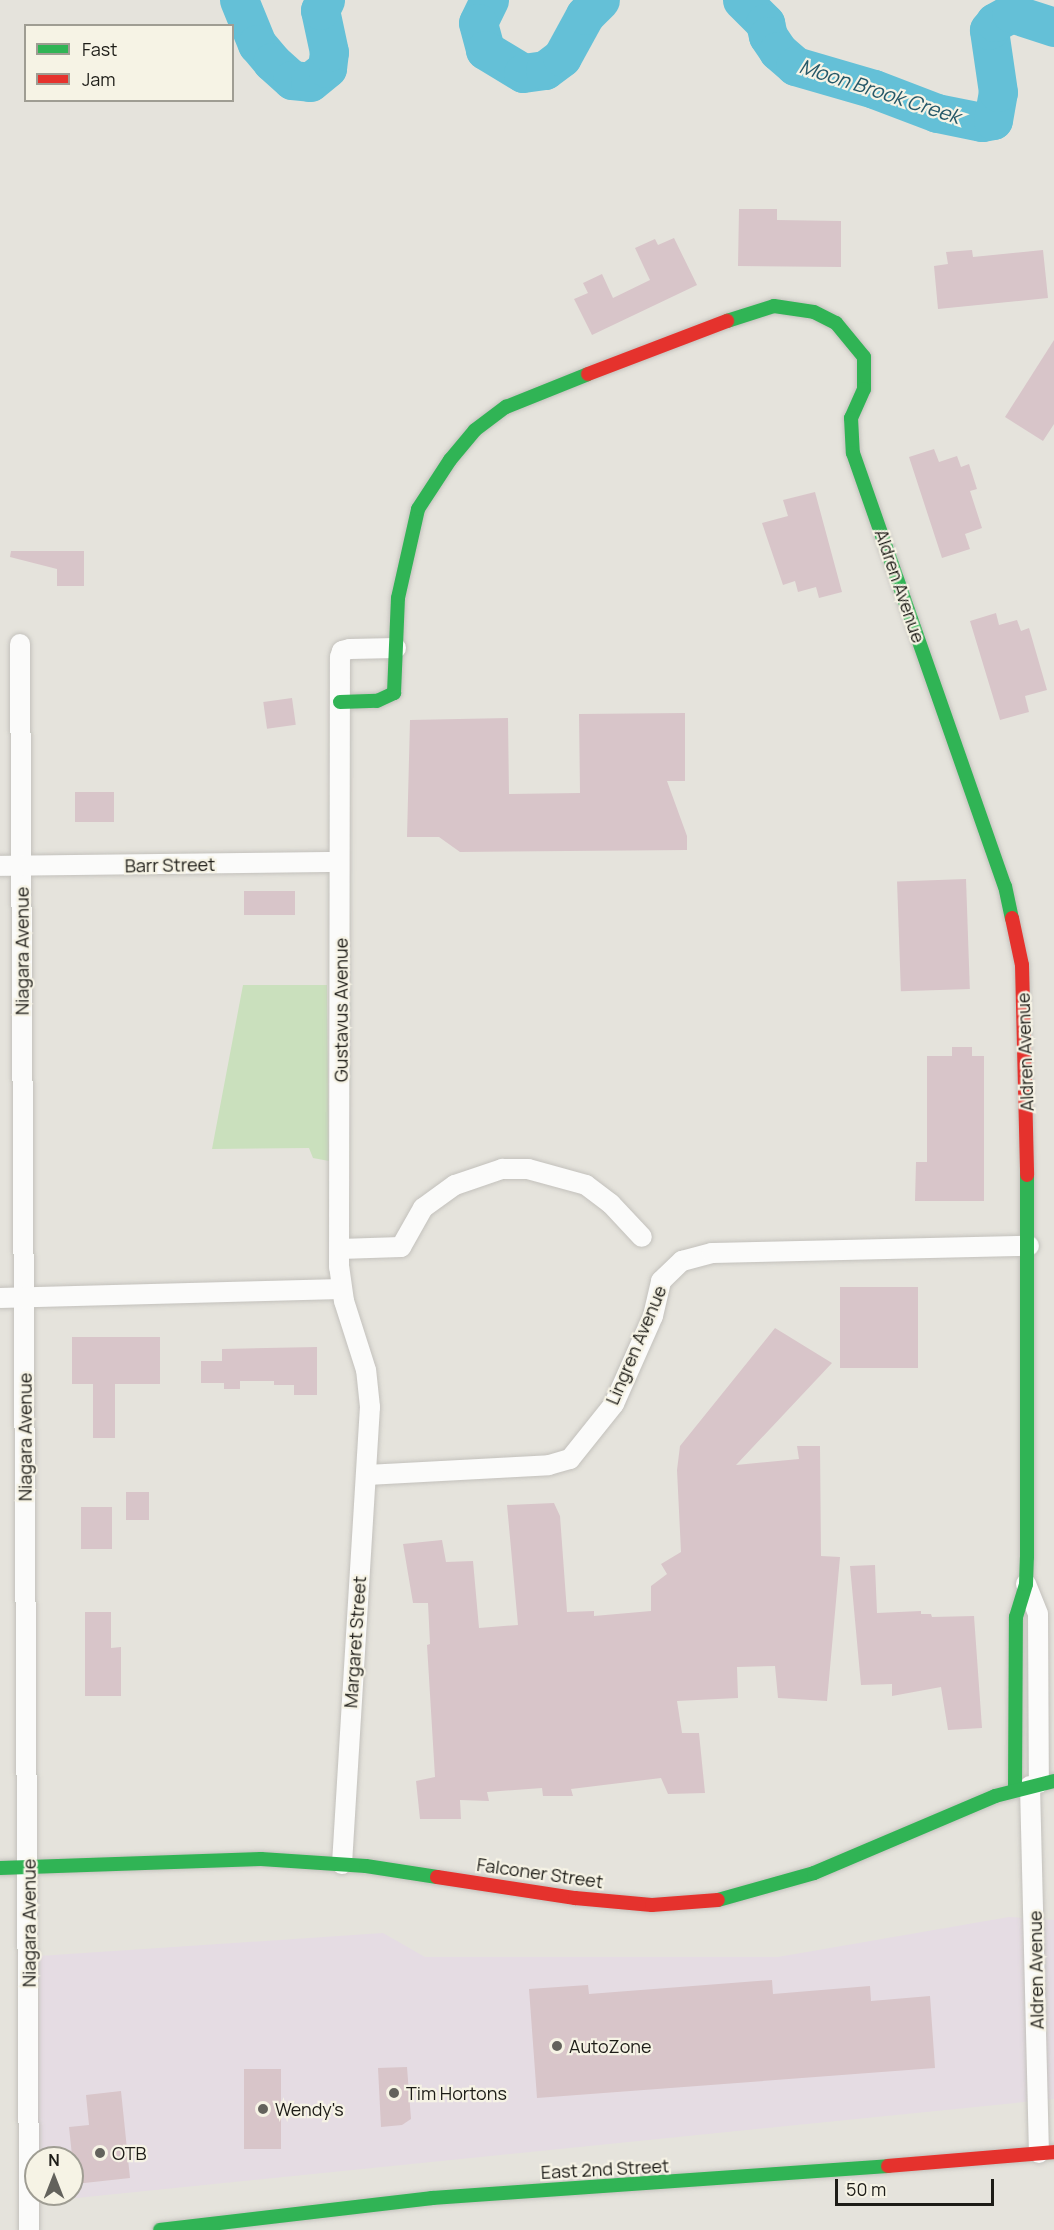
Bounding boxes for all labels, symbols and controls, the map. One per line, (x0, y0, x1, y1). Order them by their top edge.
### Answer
legend (24, 24, 234, 102)
text: Fast (82, 37, 117, 61)
water label: Moon Brook Creek (796, 54, 964, 128)
text: Jam (82, 67, 116, 91)
street label: Aldren Avenue (870, 526, 930, 646)
street label: Barr Street (125, 853, 215, 877)
street label: Niagara Avenue (11, 887, 33, 1015)
street label: Gustavus Avenue (330, 938, 352, 1082)
street label: Aldren Avenue (1012, 992, 1038, 1112)
street label: Lingren Avenue (601, 1282, 671, 1408)
street label: Niagara Avenue (14, 1373, 36, 1501)
street label: Margaret Street (340, 1575, 370, 1709)
street label: Falconer Street (475, 1853, 605, 1893)
street label: Niagara Avenue (18, 1859, 40, 1987)
street label: Aldren Avenue (1024, 1910, 1048, 2030)
place label: AutoZone (569, 2035, 651, 2057)
marker: AutoZone (550, 2039, 564, 2053)
place label: Tim Hortons (406, 2082, 507, 2104)
marker: Tim Hortons (387, 2086, 401, 2100)
place label: Wendy's (275, 2098, 344, 2120)
marker: Wendy's (256, 2102, 270, 2116)
place label: OTB (112, 2142, 146, 2164)
north arrow (24, 2146, 84, 2206)
marker: OTB (93, 2146, 107, 2160)
text: N (48, 2149, 60, 2171)
street label: East 2nd Street (540, 2155, 670, 2183)
scale bar (838, 2167, 997, 2205)
text: 50 m (846, 2177, 886, 2201)

